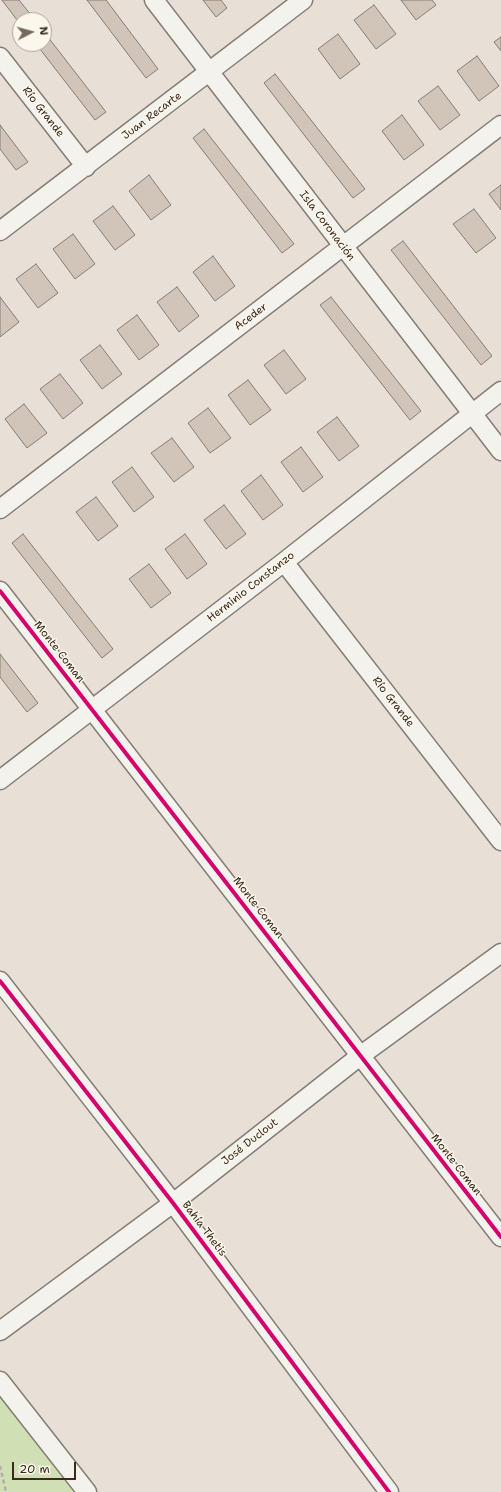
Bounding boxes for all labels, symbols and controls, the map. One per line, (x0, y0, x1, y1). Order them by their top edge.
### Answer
north arrow (12, 12, 52, 52)
text: N (36, 26, 51, 36)
street label: Río Grande (19, 84, 67, 140)
street label: Juan Recarte (120, 89, 184, 143)
street label: Isla Coronación (296, 188, 358, 264)
street label: Aceder (232, 300, 270, 334)
street label: Herminio Constanzo (205, 549, 297, 625)
street label: Monte Coman (31, 619, 87, 685)
street label: Río Grande (369, 674, 417, 730)
street label: Monte Coman (230, 875, 286, 941)
street label: José Duclout (219, 1116, 281, 1168)
street label: Monte Coman (428, 1132, 484, 1198)
street label: Bahía Thetis (179, 1199, 229, 1259)
scale bar (14, 1454, 78, 1480)
text: 20 m (19, 1461, 50, 1477)

